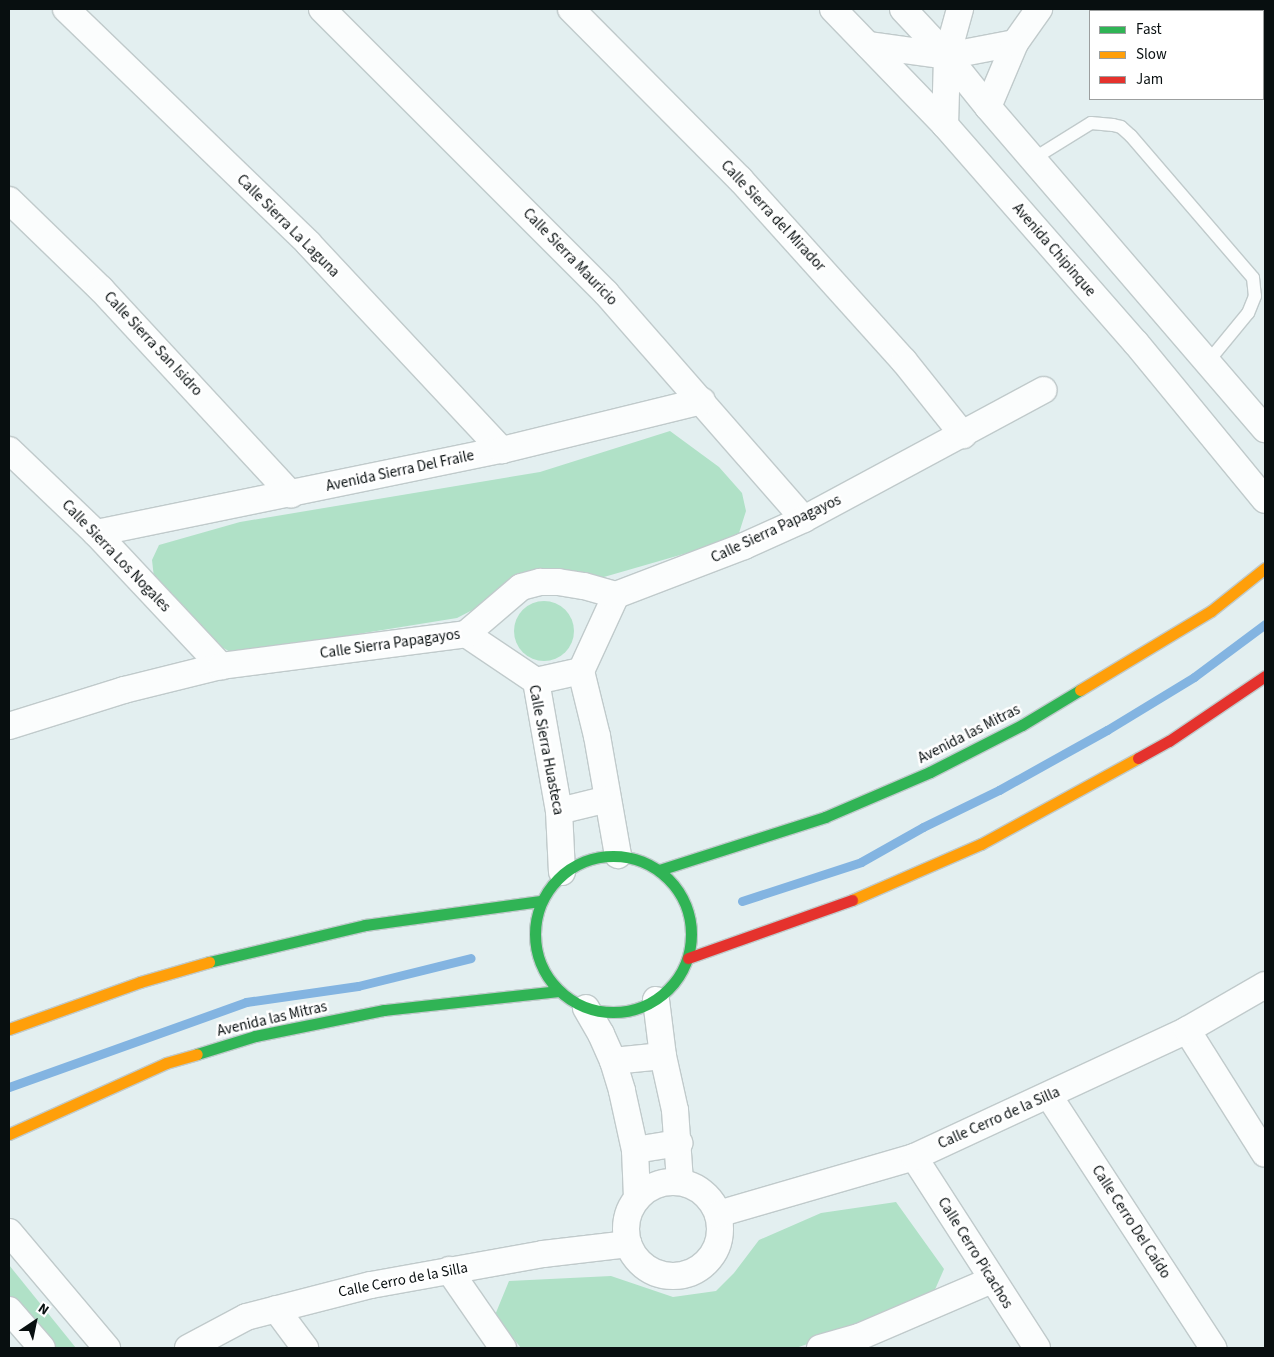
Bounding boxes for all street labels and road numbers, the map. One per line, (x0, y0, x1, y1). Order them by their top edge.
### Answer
street label: Calle Sierra del Mirador (717, 157, 829, 275)
street label: Calle Sierra La Laguna (233, 171, 343, 281)
street label: Avenida Chipinque (1009, 200, 1099, 300)
street label: Calle Sierra Mauricio (519, 205, 621, 309)
street label: Calle Sierra San Isidro (100, 288, 206, 400)
street label: Avenida Sierra Del Fraile (324, 447, 476, 495)
street label: Calle Sierra Papagayos (708, 491, 844, 567)
street label: Calle Sierra Los Nogales (58, 496, 174, 616)
street label: Calle Sierra Papagayos (319, 625, 461, 663)
street label: Calle Sierra Huasteca (525, 683, 567, 817)
street label: Avenida las Mitras (915, 701, 1023, 767)
street label: Avenida las Mitras (215, 998, 329, 1040)
street label: Calle Cerro de la Silla (935, 1083, 1063, 1153)
street label: Calle Cerro Del Caído (1088, 1162, 1174, 1282)
street label: Calle Cerro Picachos (934, 1194, 1016, 1312)
street label: Calle Cerro de la Silla (337, 1259, 469, 1301)

